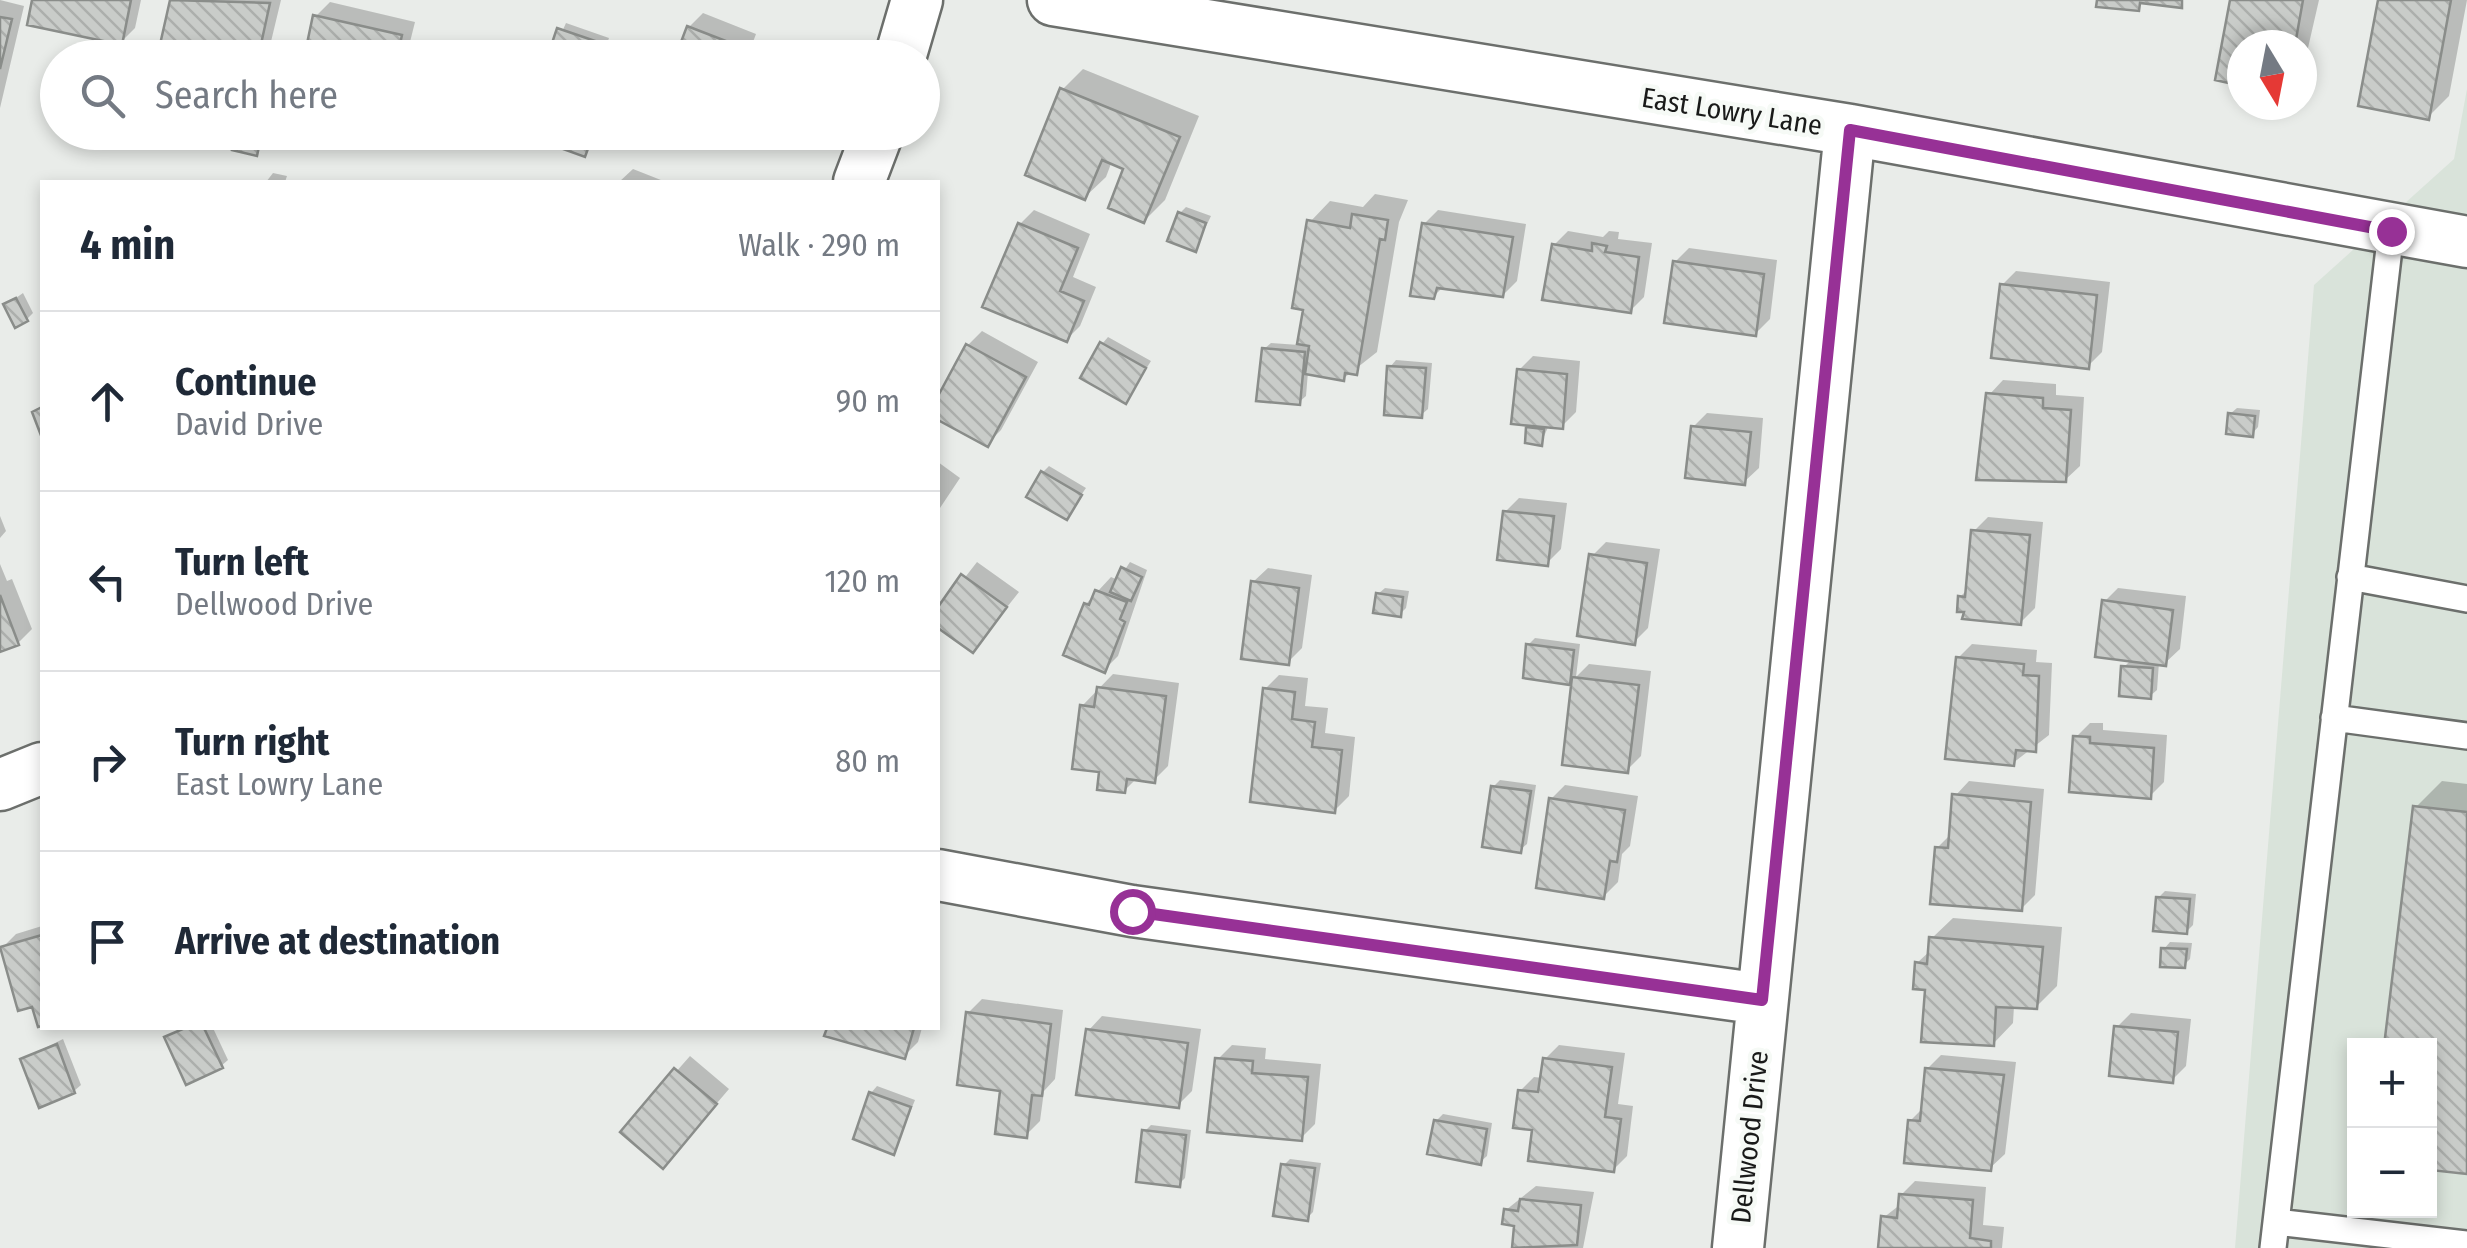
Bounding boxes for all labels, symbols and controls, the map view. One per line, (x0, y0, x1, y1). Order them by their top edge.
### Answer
north arrow (2227, 30, 2317, 120)
search box (40, 40, 940, 150)
icon: search (75, 68, 130, 123)
text: Search here (155, 72, 338, 118)
street label: East Lowry Lane (1639, 81, 1824, 142)
route end (2369, 209, 2415, 255)
text: 4 min (80, 220, 175, 270)
text: Walk · 290 m (738, 226, 900, 264)
text: Continue (175, 359, 316, 405)
icon: ahead (80, 374, 135, 429)
text: 90 m (836, 382, 900, 420)
text: David Drive (175, 405, 323, 443)
text: Turn left (175, 539, 309, 585)
icon: left (80, 554, 135, 609)
text: 120 m (825, 562, 900, 600)
text: Dellwood Drive (175, 585, 373, 623)
text: Turn right (175, 719, 329, 765)
icon: right (80, 734, 135, 789)
text: 80 m (835, 742, 900, 780)
text: East Lowry Lane (175, 765, 383, 803)
route start (1110, 889, 1156, 935)
icon: arrive (80, 914, 135, 969)
text: Arrive at destination (175, 918, 500, 964)
map controls (2347, 1038, 2437, 1218)
button: + (2347, 1038, 2437, 1128)
street label: Dellwood Drive (1724, 1049, 1775, 1225)
button: − (2347, 1128, 2437, 1218)

